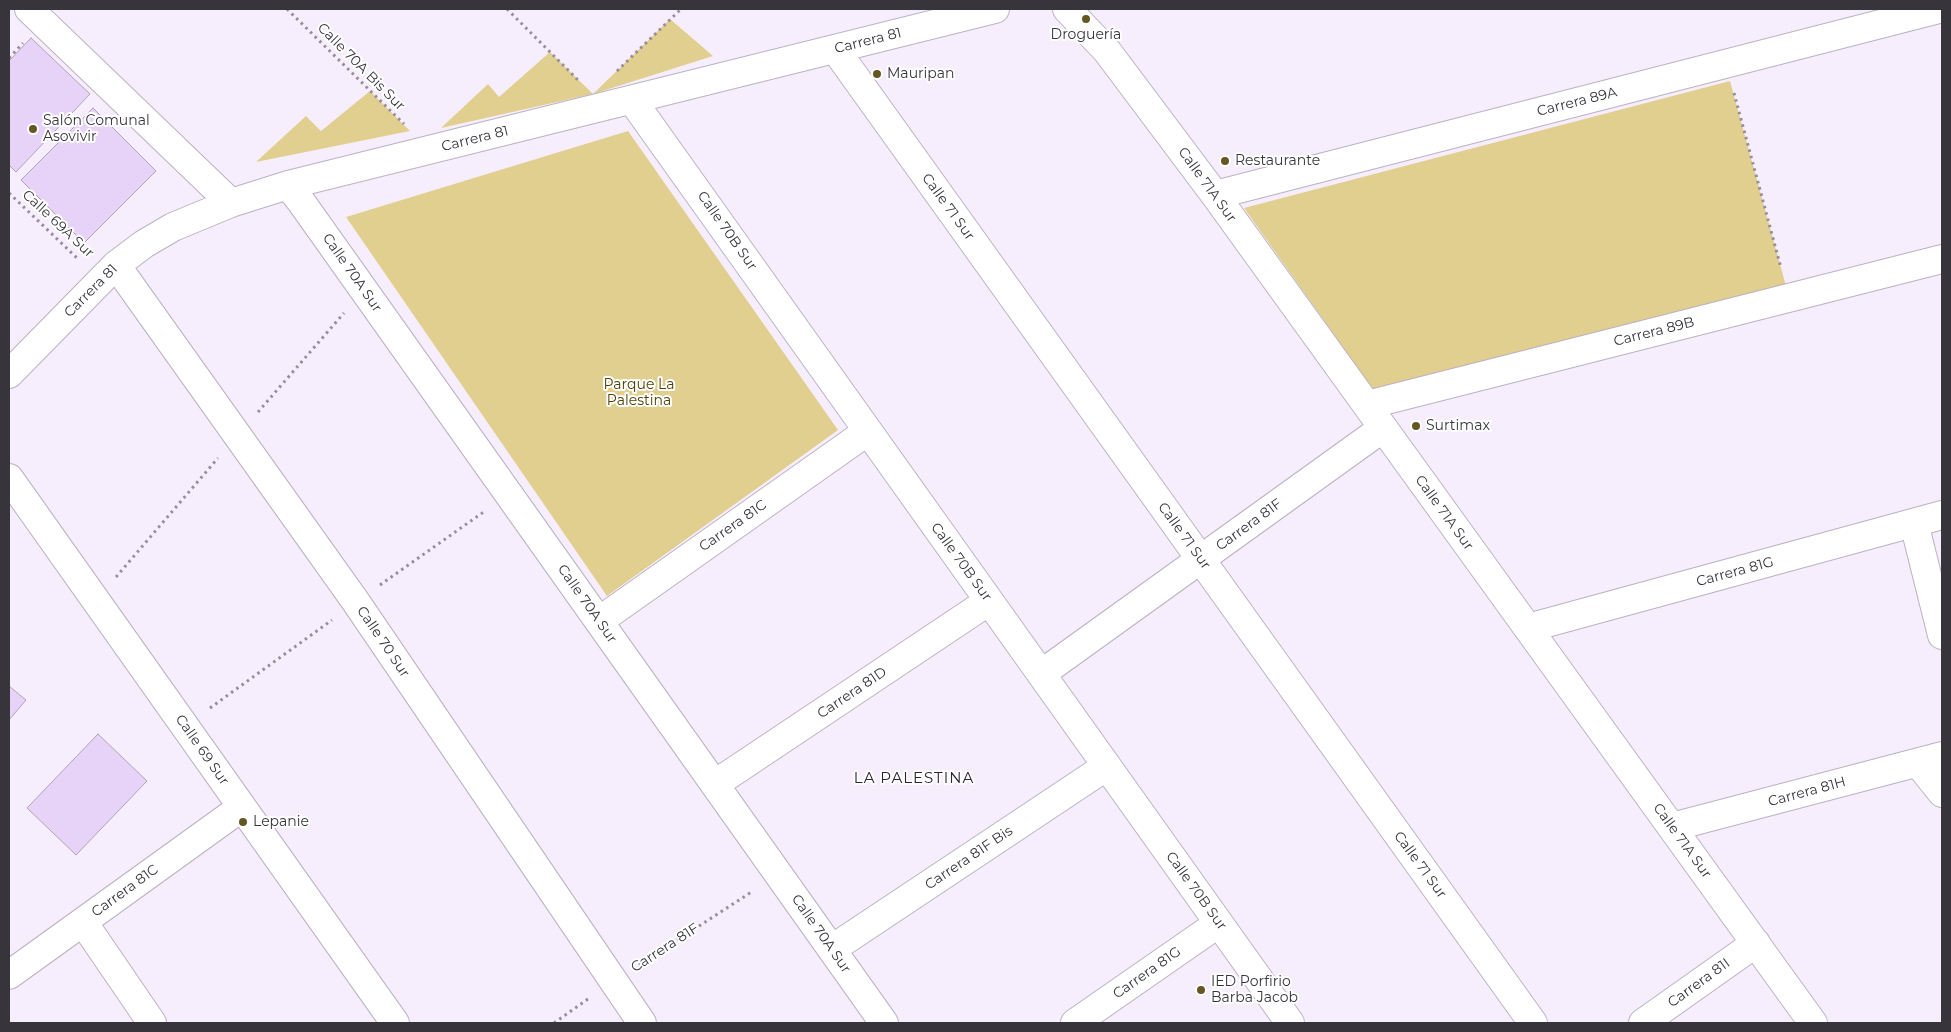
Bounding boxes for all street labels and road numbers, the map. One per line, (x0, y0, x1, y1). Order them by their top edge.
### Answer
street label: Calle 70A Bis Sur (314, 20, 408, 114)
street label: Carrera 81 (833, 25, 903, 57)
street label: Carrera 89A (1535, 84, 1619, 120)
street label: Carrera 81 (440, 123, 510, 155)
street label: Calle 71A Sur (1174, 144, 1240, 226)
street label: Calle 71 Sur (918, 170, 978, 244)
street label: Calle 69A Sur (19, 186, 97, 262)
street label: Calle 70B Sur (693, 188, 761, 274)
street label: Calle 70A Sur (319, 230, 385, 316)
street label: Carrera 81 (61, 261, 121, 321)
street label: Carrera 89B (1612, 314, 1696, 350)
street label: Calle 71A Sur (1411, 472, 1477, 554)
street label: Carrera 81F (1213, 495, 1285, 555)
street label: Carrera 81C (696, 497, 770, 555)
street label: Calle 71 Sur (1154, 499, 1214, 573)
street label: Calle 70B Sur (927, 520, 995, 604)
street label: Carrera 81G (1695, 554, 1775, 590)
street label: Calle 70A Sur (554, 561, 620, 647)
street label: Calle 70 Sur (353, 603, 413, 681)
street label: Carrera 81D (814, 664, 890, 722)
street label: Calle 69 Sur (172, 712, 232, 788)
street label: Carrera 81H (1766, 774, 1848, 810)
street label: Calle 71A Sur (1649, 800, 1715, 882)
street label: Carrera 81F Bis (922, 822, 1016, 894)
street label: Calle 71 Sur (1390, 828, 1450, 902)
street label: Calle 70B Sur (1162, 849, 1230, 933)
street label: Carrera 81C (88, 861, 162, 921)
street label: Calle 70A Sur (788, 891, 854, 977)
street label: Carrera 81F (628, 920, 702, 976)
street label: Carrera 81G (1110, 943, 1184, 1003)
street label: Carrera 81I (1665, 955, 1733, 1011)

